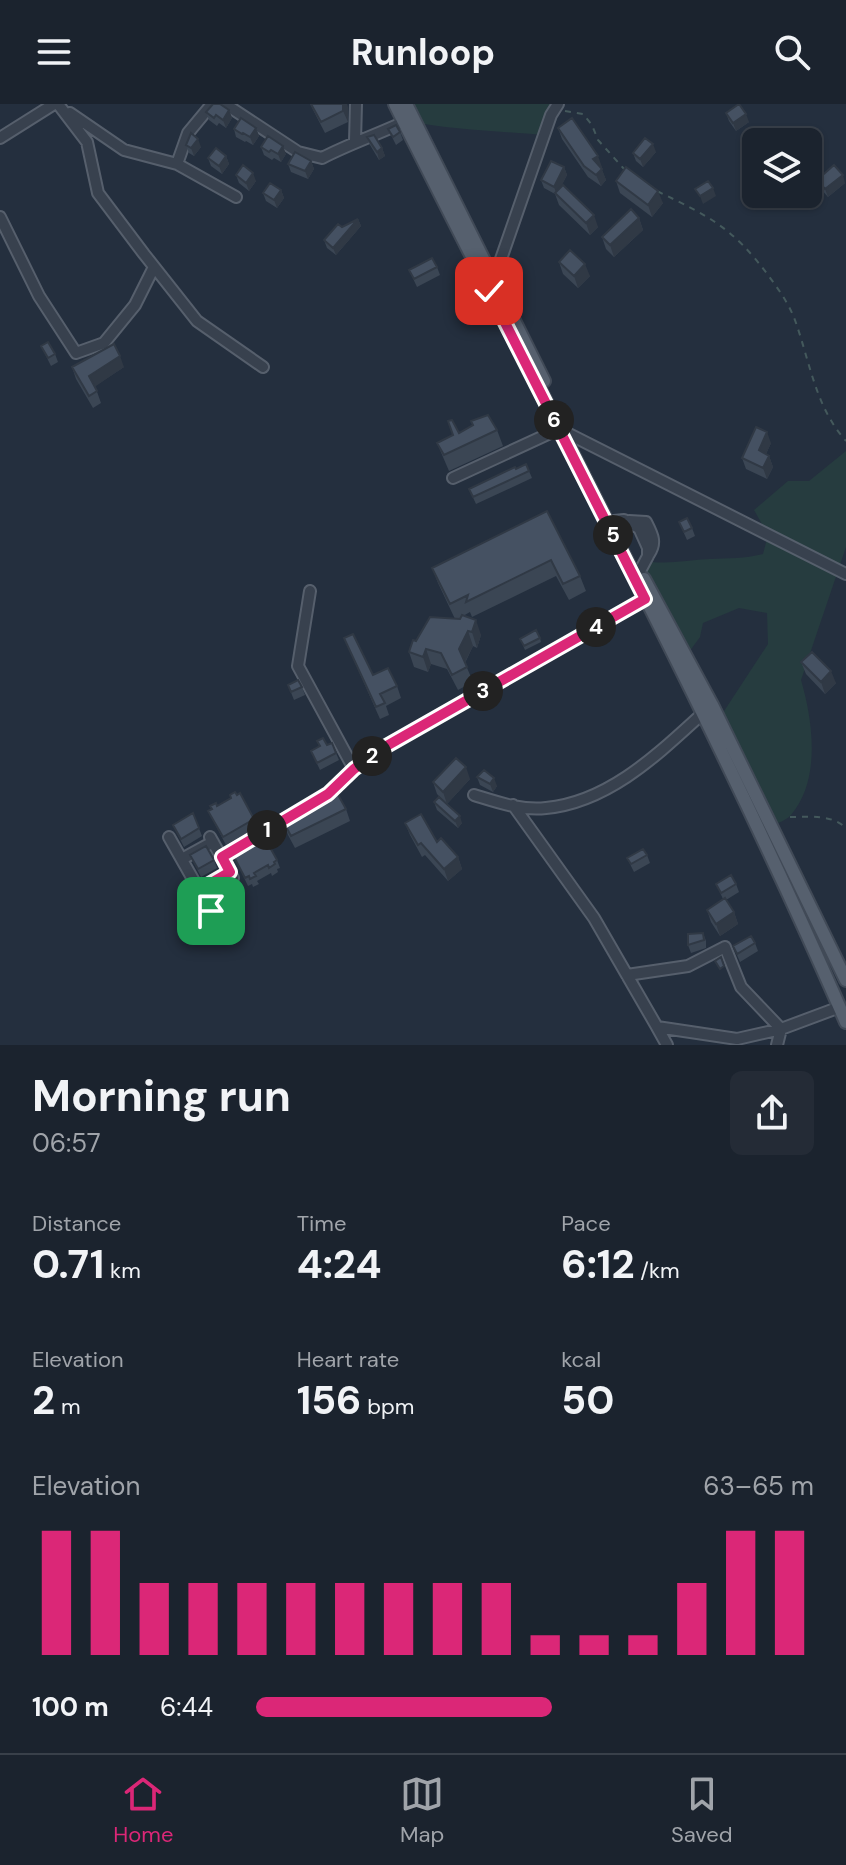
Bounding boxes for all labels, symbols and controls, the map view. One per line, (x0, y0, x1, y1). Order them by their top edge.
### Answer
text: Runloop (351, 29, 495, 76)
icon: menu (32, 30, 76, 74)
icon: search (770, 30, 814, 74)
map controls (742, 128, 822, 208)
button: layers (742, 128, 822, 208)
pin (455, 257, 523, 325)
icon: check (467, 269, 511, 313)
pin: 6 (534, 400, 574, 440)
text: 6 (547, 405, 561, 434)
pin: 5 (593, 515, 633, 555)
text: 5 (606, 520, 620, 549)
pin: 4 (576, 607, 616, 647)
text: 4 (589, 612, 603, 641)
pin: 3 (463, 671, 503, 711)
text: 3 (476, 676, 490, 705)
pin: 2 (352, 736, 392, 776)
text: 2 (366, 741, 378, 770)
pin: 1 (247, 810, 287, 850)
text: 1 (263, 815, 271, 844)
pin (177, 877, 245, 945)
icon: arrive (189, 889, 233, 933)
text: Morning run (32, 1067, 291, 1125)
button: share (730, 1071, 814, 1155)
text: 06:57 (32, 1126, 101, 1160)
text: Distance (32, 1209, 121, 1238)
text: Time (297, 1209, 346, 1238)
text: Pace (561, 1209, 611, 1238)
text: 0.71 (32, 1238, 104, 1290)
text: 4:24 (297, 1238, 382, 1290)
text: 6:12 (561, 1238, 635, 1290)
text: km (104, 1256, 141, 1285)
text: /km (635, 1256, 680, 1285)
text: Elevation (32, 1345, 124, 1374)
text: Heart rate (297, 1345, 399, 1374)
text: kcal (561, 1345, 601, 1374)
text: 2 (32, 1374, 55, 1426)
text: 156 (297, 1374, 361, 1426)
text: 50 (561, 1374, 614, 1426)
text: m (55, 1392, 81, 1421)
text: bpm (361, 1392, 414, 1421)
text: Elevation (32, 1469, 140, 1503)
text: 63–65 m (703, 1469, 814, 1503)
text: 100 m (32, 1690, 109, 1724)
text: 6:44 (160, 1690, 213, 1724)
tab: Home (113, 1772, 173, 1849)
tab: Map (400, 1772, 444, 1849)
tab: Saved (671, 1772, 733, 1849)

